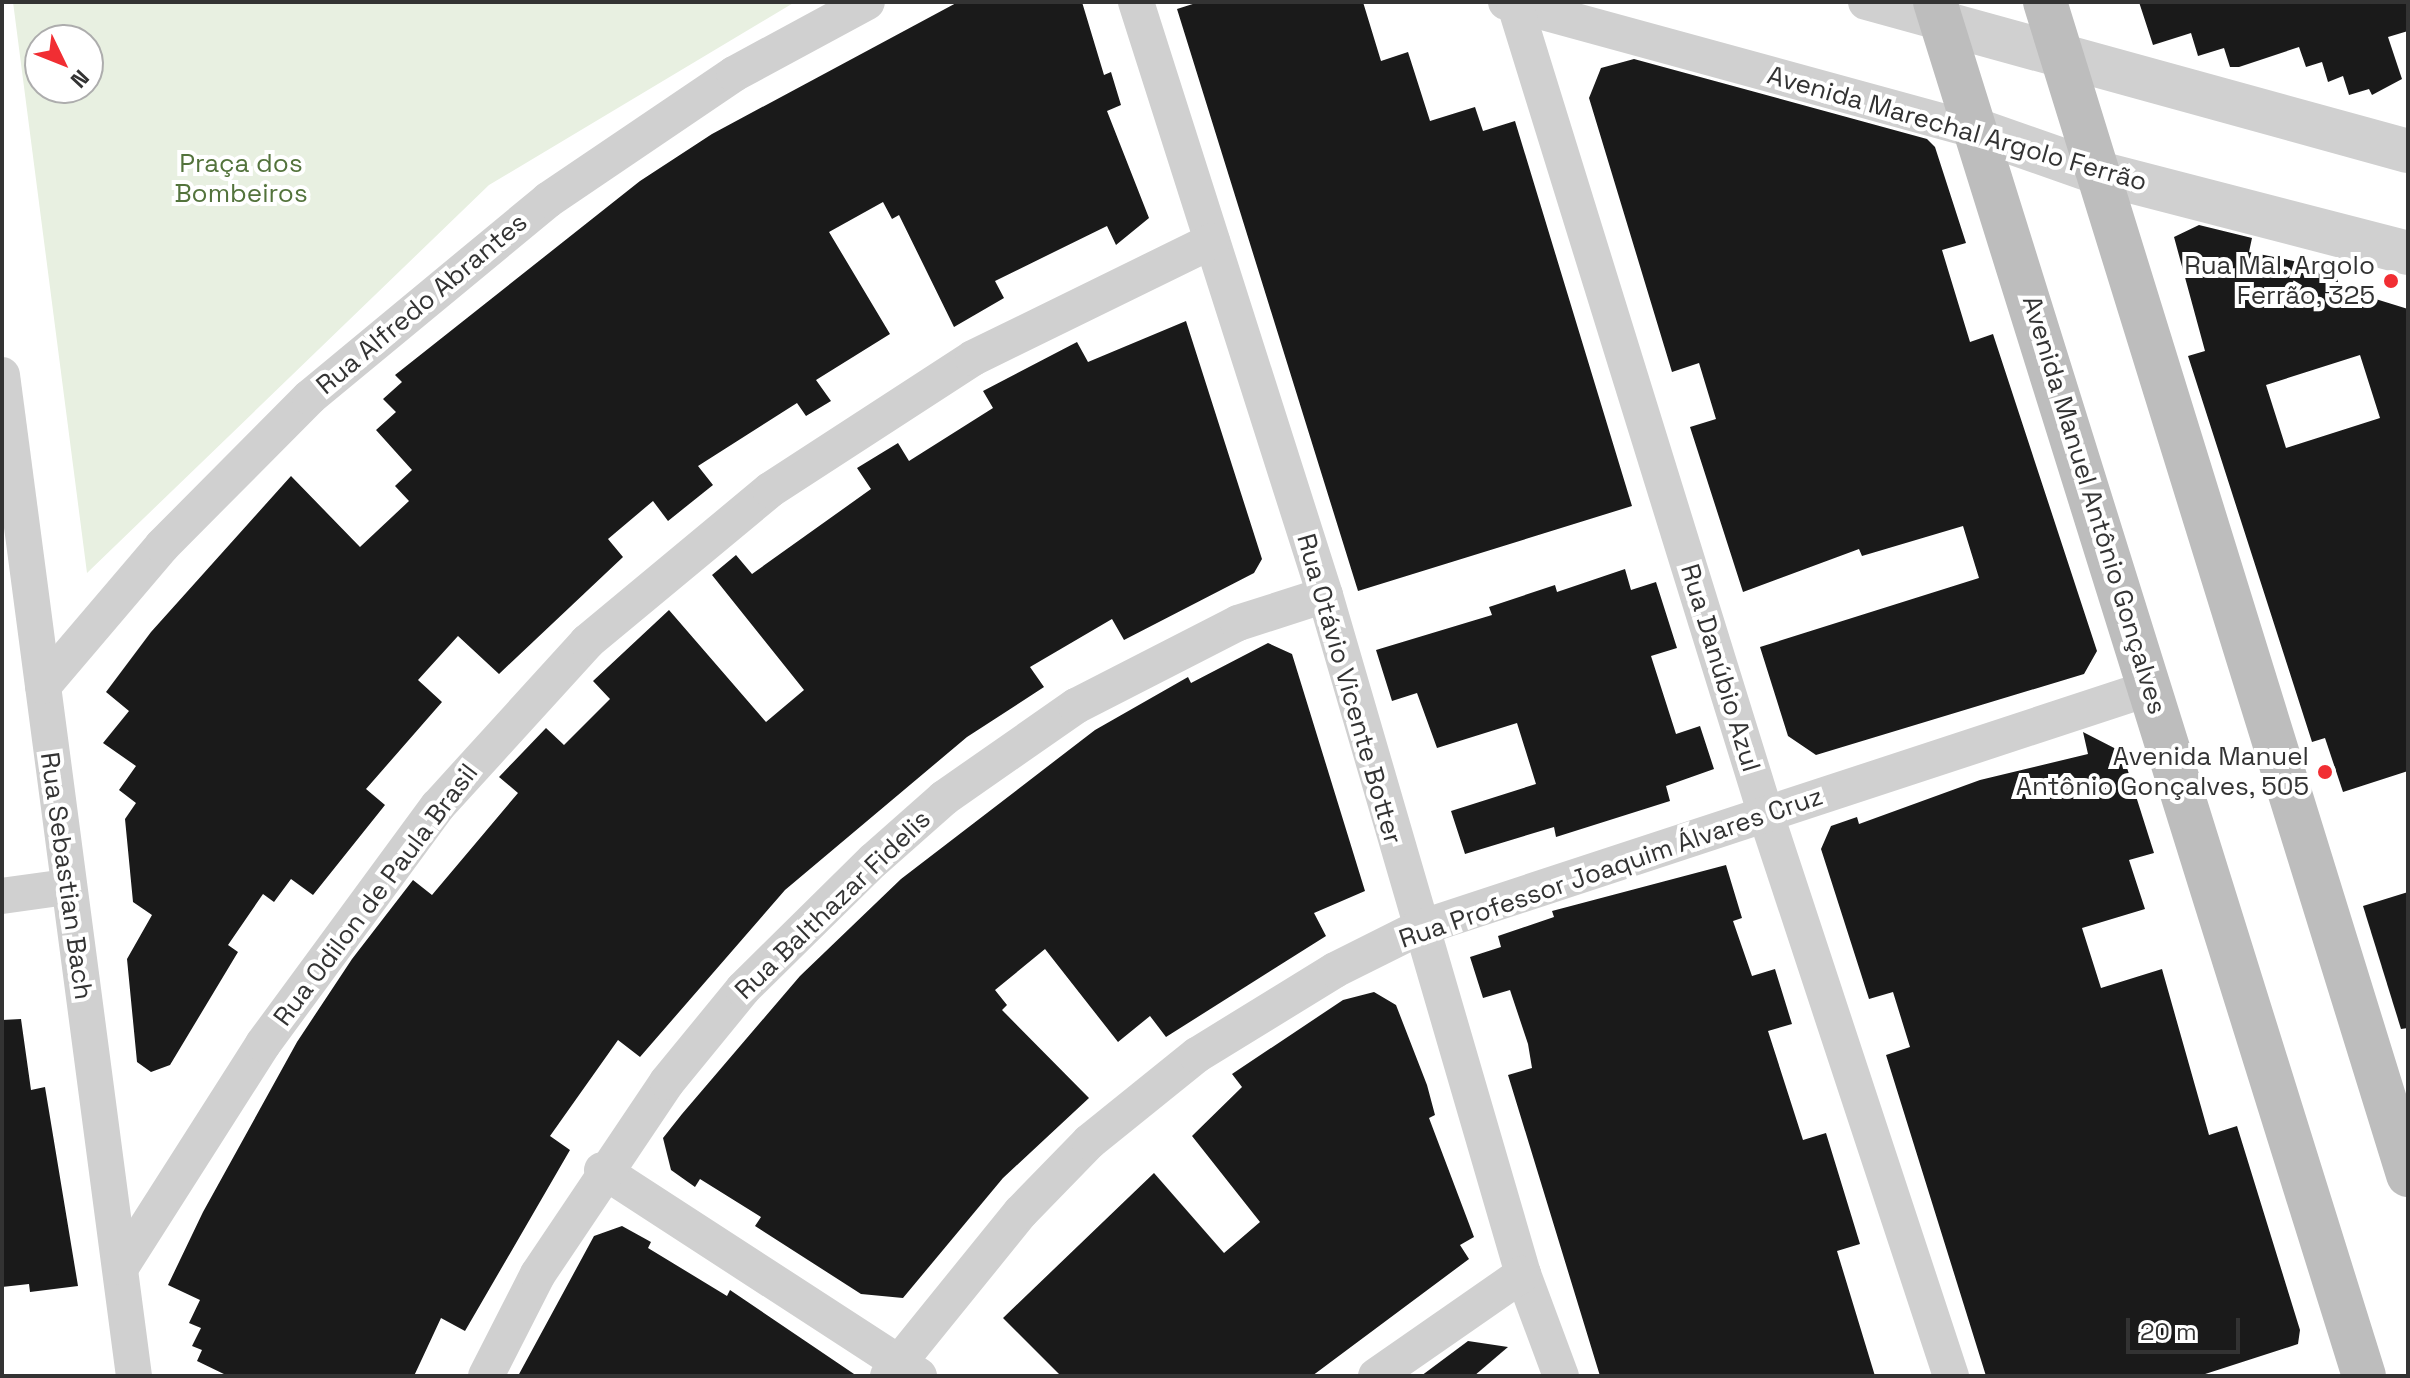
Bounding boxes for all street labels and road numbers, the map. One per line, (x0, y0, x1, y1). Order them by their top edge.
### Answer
street label: Avenida Marechal Argolo Ferrão (1763, 60, 2151, 198)
street label: Rua Alfredo Abrantes (310, 207, 534, 401)
street label: Avenida Manuel Antônio Gonçalves (2015, 292, 2173, 718)
street label: Rua Otávio Vicente Botter (1290, 530, 1408, 848)
street label: Rua Danúbio Azul (1674, 560, 1766, 776)
street label: Rua Sebastian Bach (33, 750, 99, 1002)
street label: Rua Odilon de Paula Brasil (267, 758, 485, 1032)
street label: Rua Professor Joaquim Álvares Cruz (1395, 781, 1827, 955)
street label: Rua Balthazar Fidelis (729, 804, 937, 1006)

